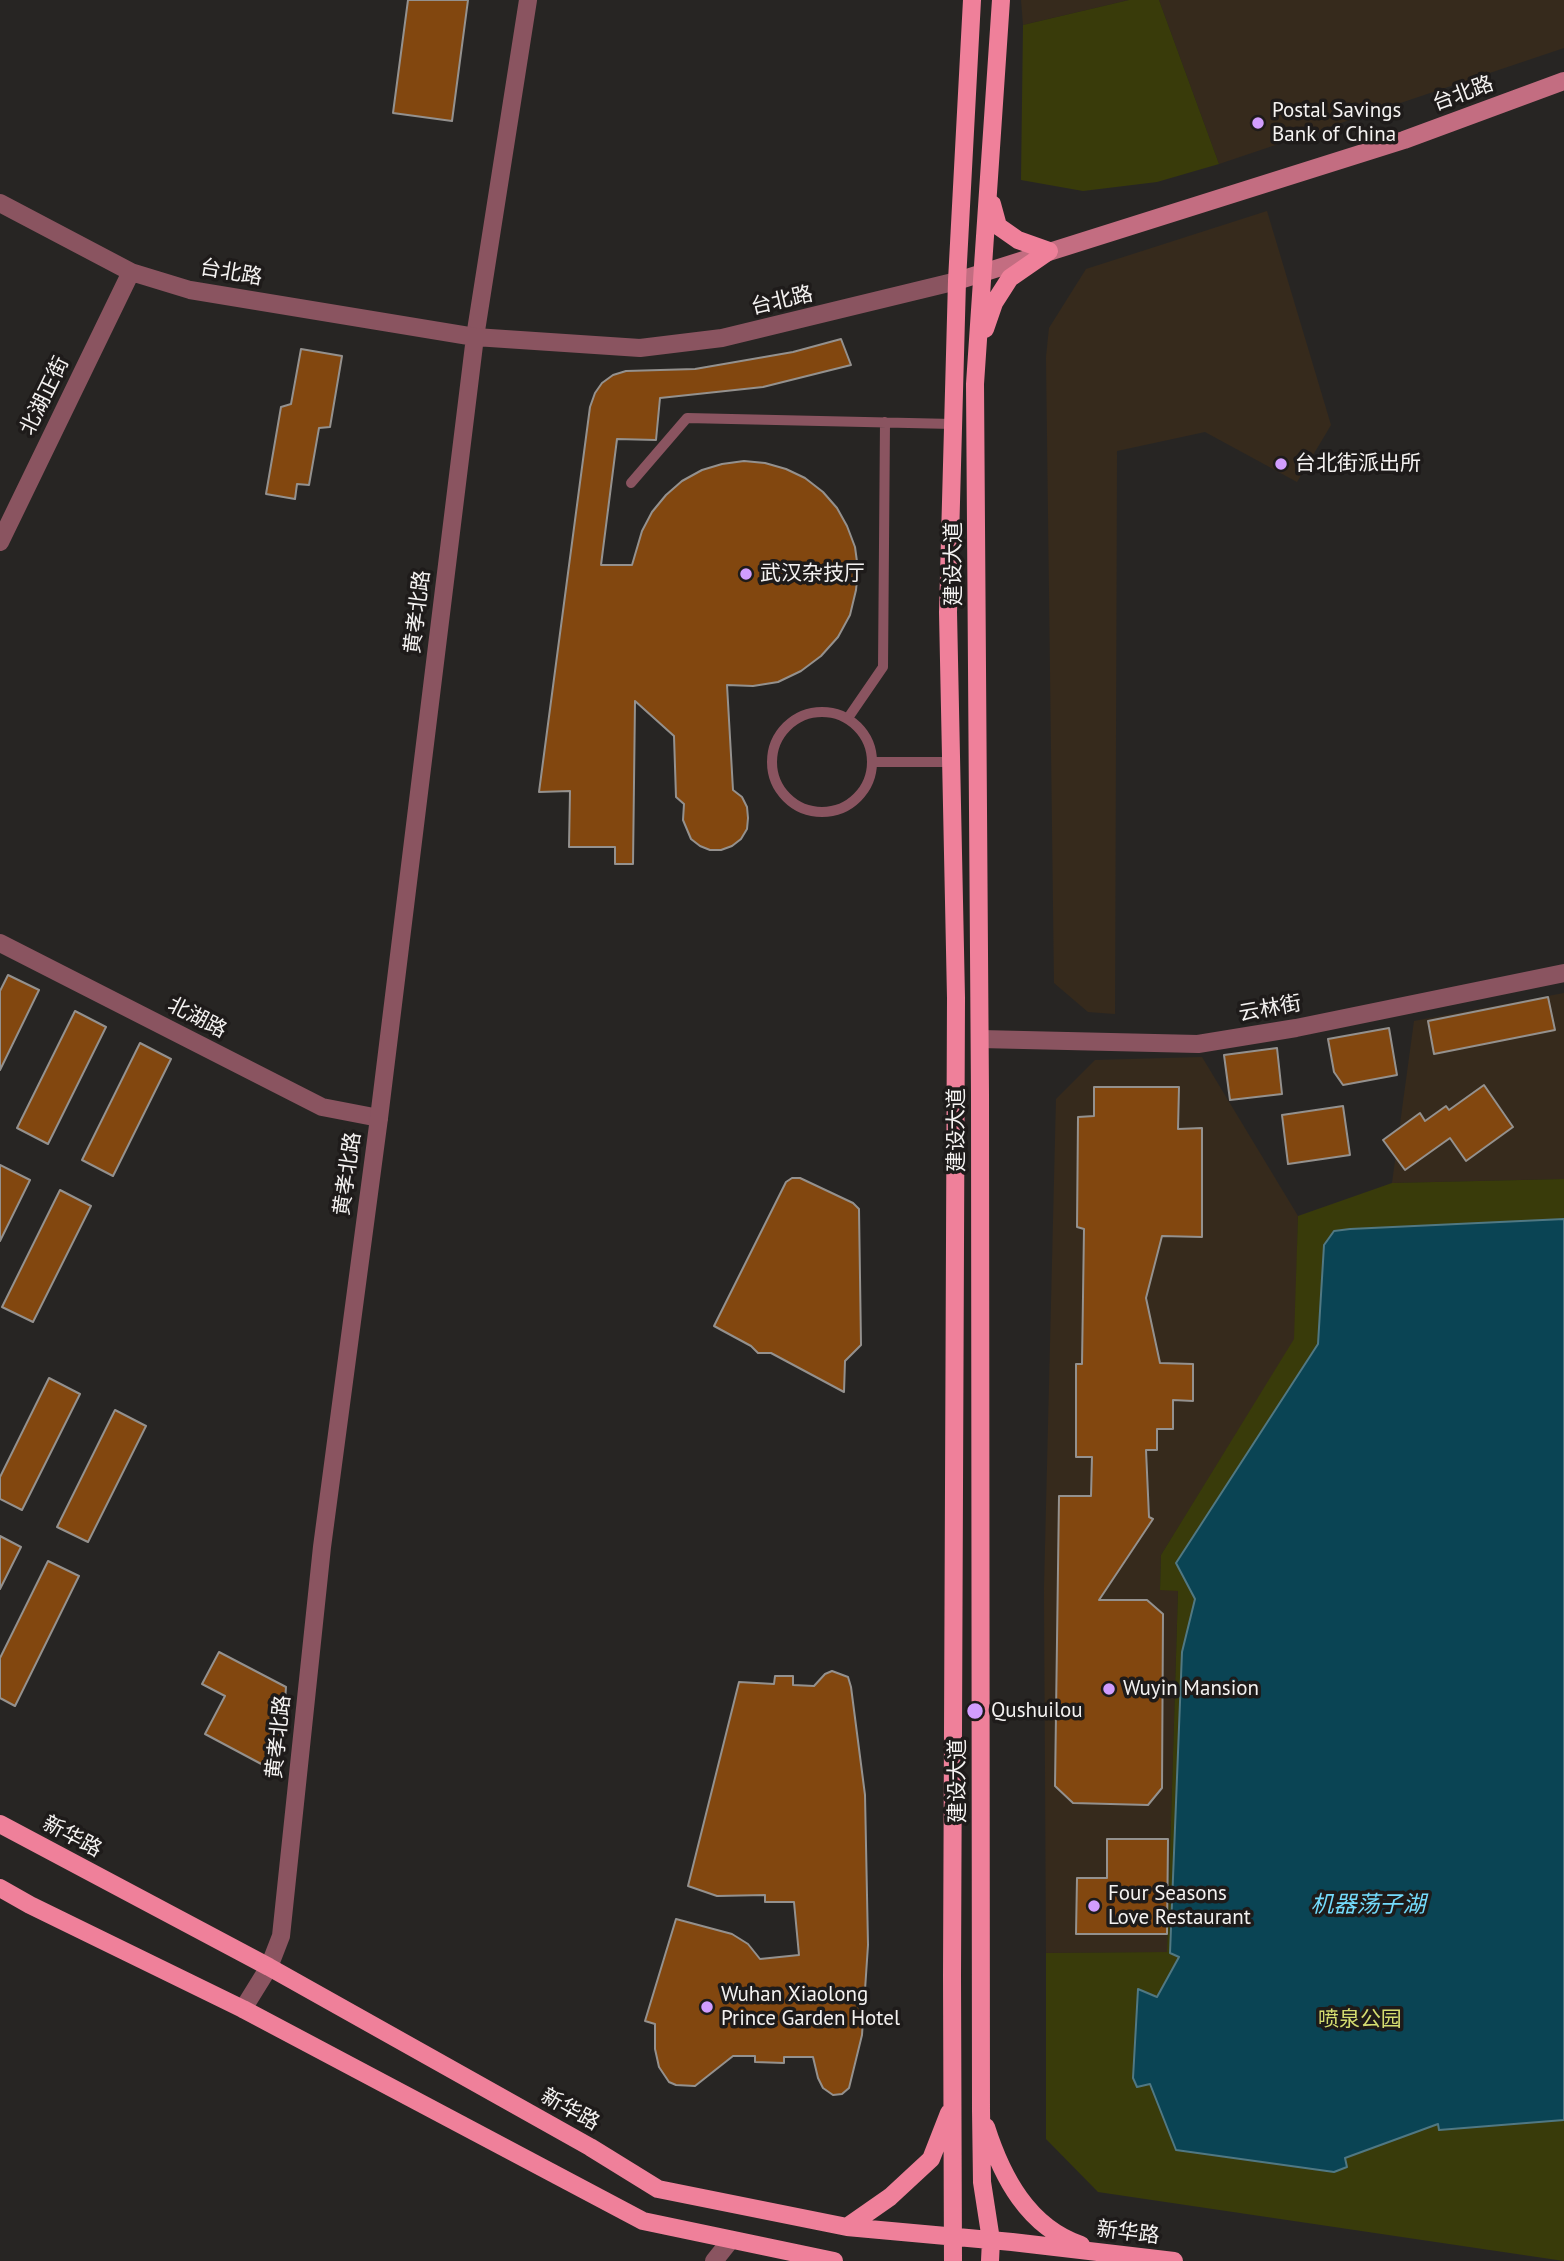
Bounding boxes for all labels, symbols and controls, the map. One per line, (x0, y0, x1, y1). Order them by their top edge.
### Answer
street label: 台北路 (1429, 71, 1497, 117)
place label: Postal Savings Bank of China (1272, 98, 1401, 148)
marker: Postal Savings Bank of China (1250, 115, 1266, 131)
street label: 台北路 (198, 255, 264, 291)
street label: 台北路 (748, 282, 816, 320)
street label: 北湖正街 (15, 353, 75, 439)
place label: 台北街派出所 (1295, 451, 1421, 477)
marker: 台北街派出所 (1273, 456, 1289, 472)
street label: 建设大道 (941, 522, 967, 606)
place label: 武汉杂技厅 (760, 561, 865, 587)
marker: 武汉杂技厅 (738, 566, 754, 582)
street label: 黄孝北路 (400, 569, 436, 655)
street label: 云林街 (1237, 991, 1303, 1027)
street label: 北湖路 (163, 992, 231, 1044)
street label: 建设大道 (944, 1088, 970, 1172)
street label: 黄孝北路 (330, 1131, 366, 1217)
place label: Wuyin Mansion (1123, 1676, 1259, 1702)
marker: Wuyin Mansion (1101, 1681, 1117, 1697)
street label: 黄孝北路 (262, 1694, 296, 1780)
place label: Qushuilou (991, 1698, 1083, 1724)
marker: Qushuilou (965, 1701, 985, 1721)
street label: 建设大道 (945, 1739, 971, 1823)
street label: 新华路 (38, 1811, 106, 1863)
place label: Four Seasons Love Restaurant (1108, 1881, 1251, 1931)
water label: 机器荡子湖 (1311, 1891, 1425, 1919)
marker: Four Seasons Love Restaurant (1086, 1898, 1102, 1914)
place label: Wuhan Xiaolong Prince Garden Hotel (721, 1982, 900, 2032)
marker: Wuhan Xiaolong Prince Garden Hotel (699, 1999, 715, 2015)
park label: 喷泉公园 (1318, 2007, 1402, 2033)
street label: 新华路 (536, 2084, 604, 2136)
street label: 新华路 (1095, 2217, 1161, 2249)

